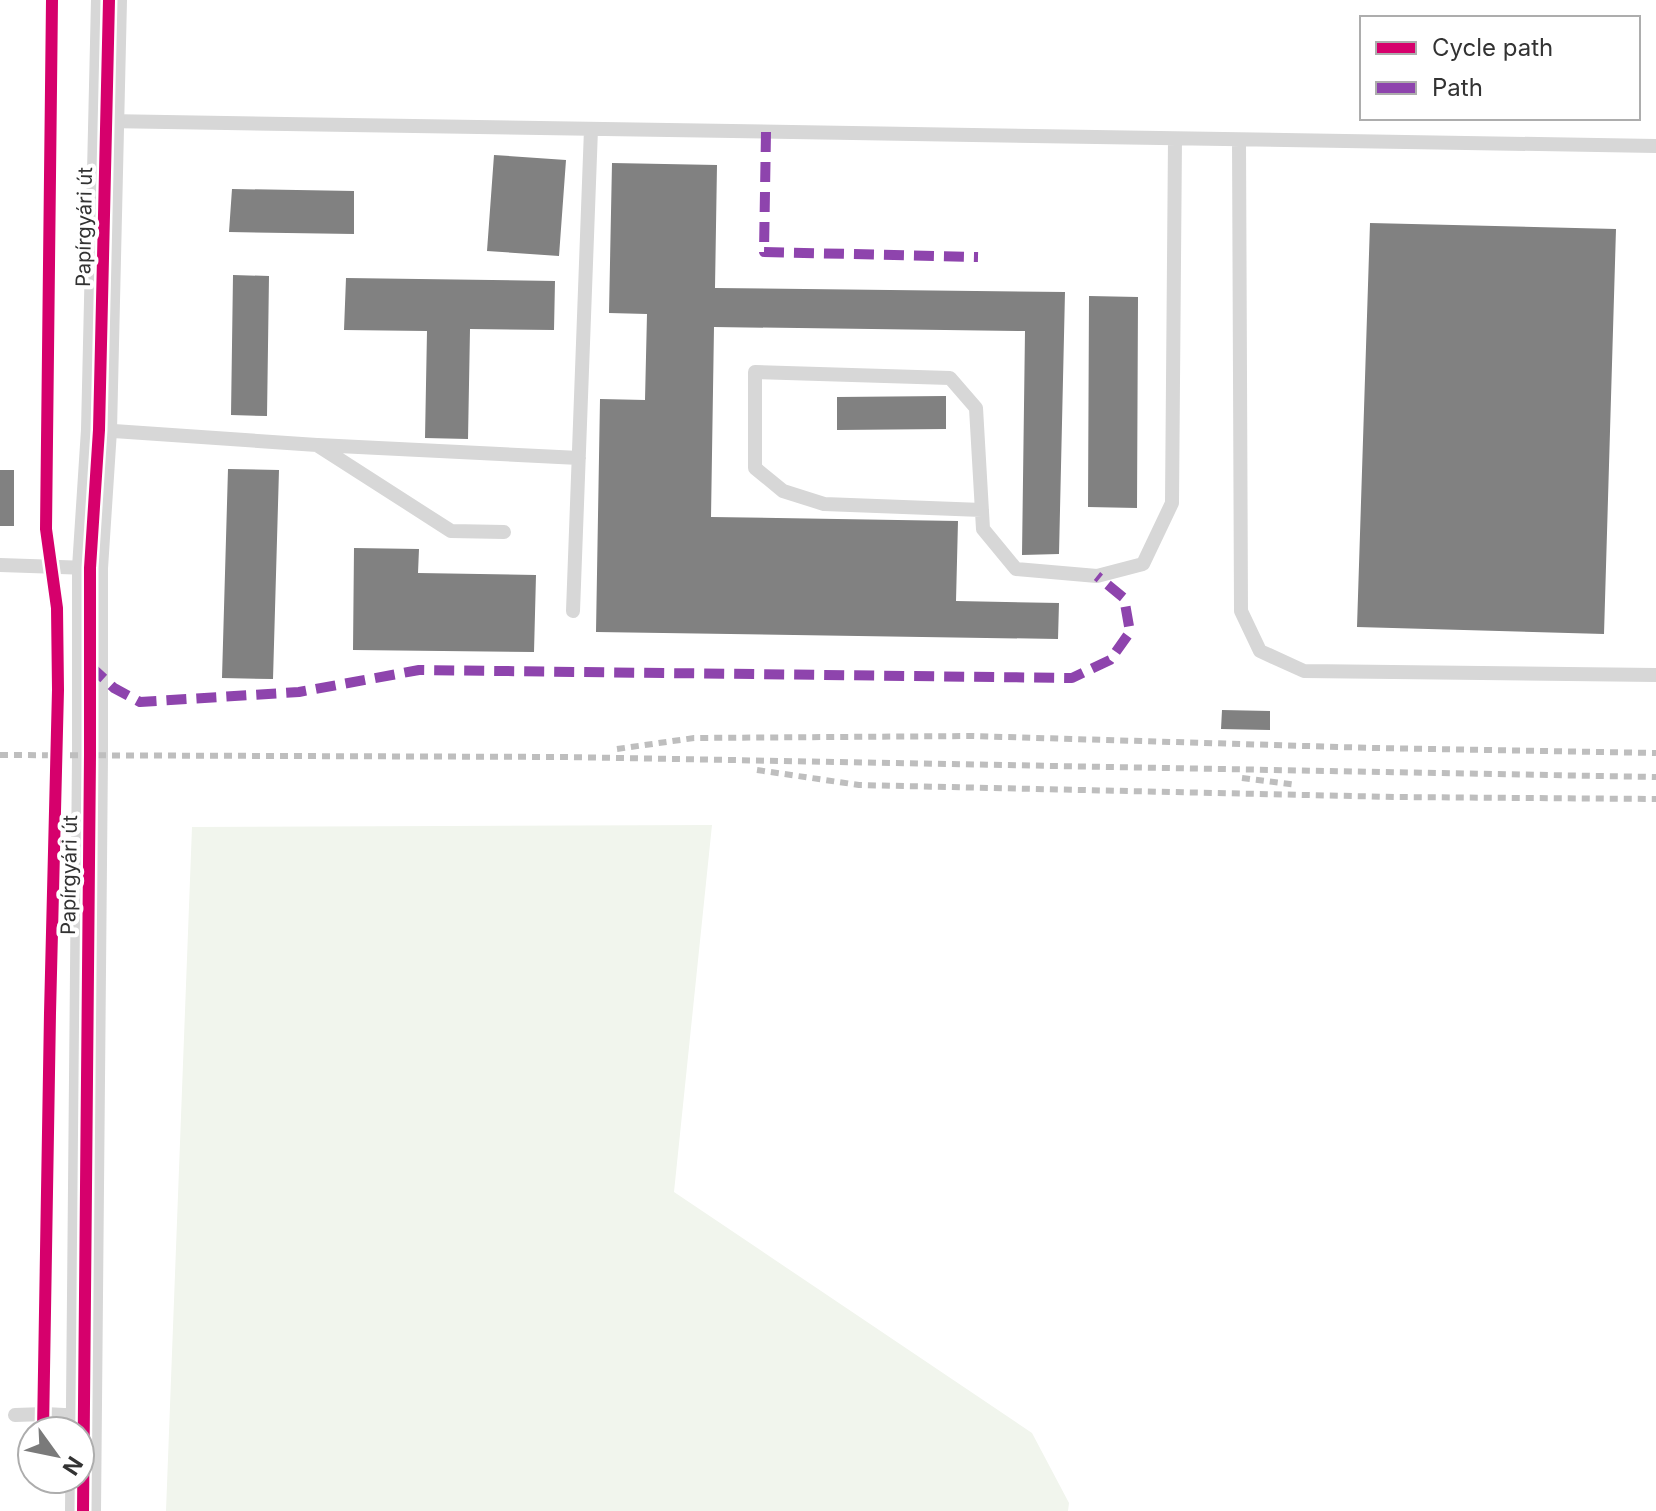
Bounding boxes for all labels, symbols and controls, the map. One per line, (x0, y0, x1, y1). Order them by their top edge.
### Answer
legend (1360, 16, 1640, 120)
text: Cycle path (1432, 33, 1553, 62)
text: Path (1432, 73, 1483, 102)
street label: Papírgyári út (71, 167, 97, 287)
street label: Papírgyári út (56, 815, 82, 935)
north arrow (16, 1415, 96, 1495)
text: N (57, 1452, 88, 1480)

